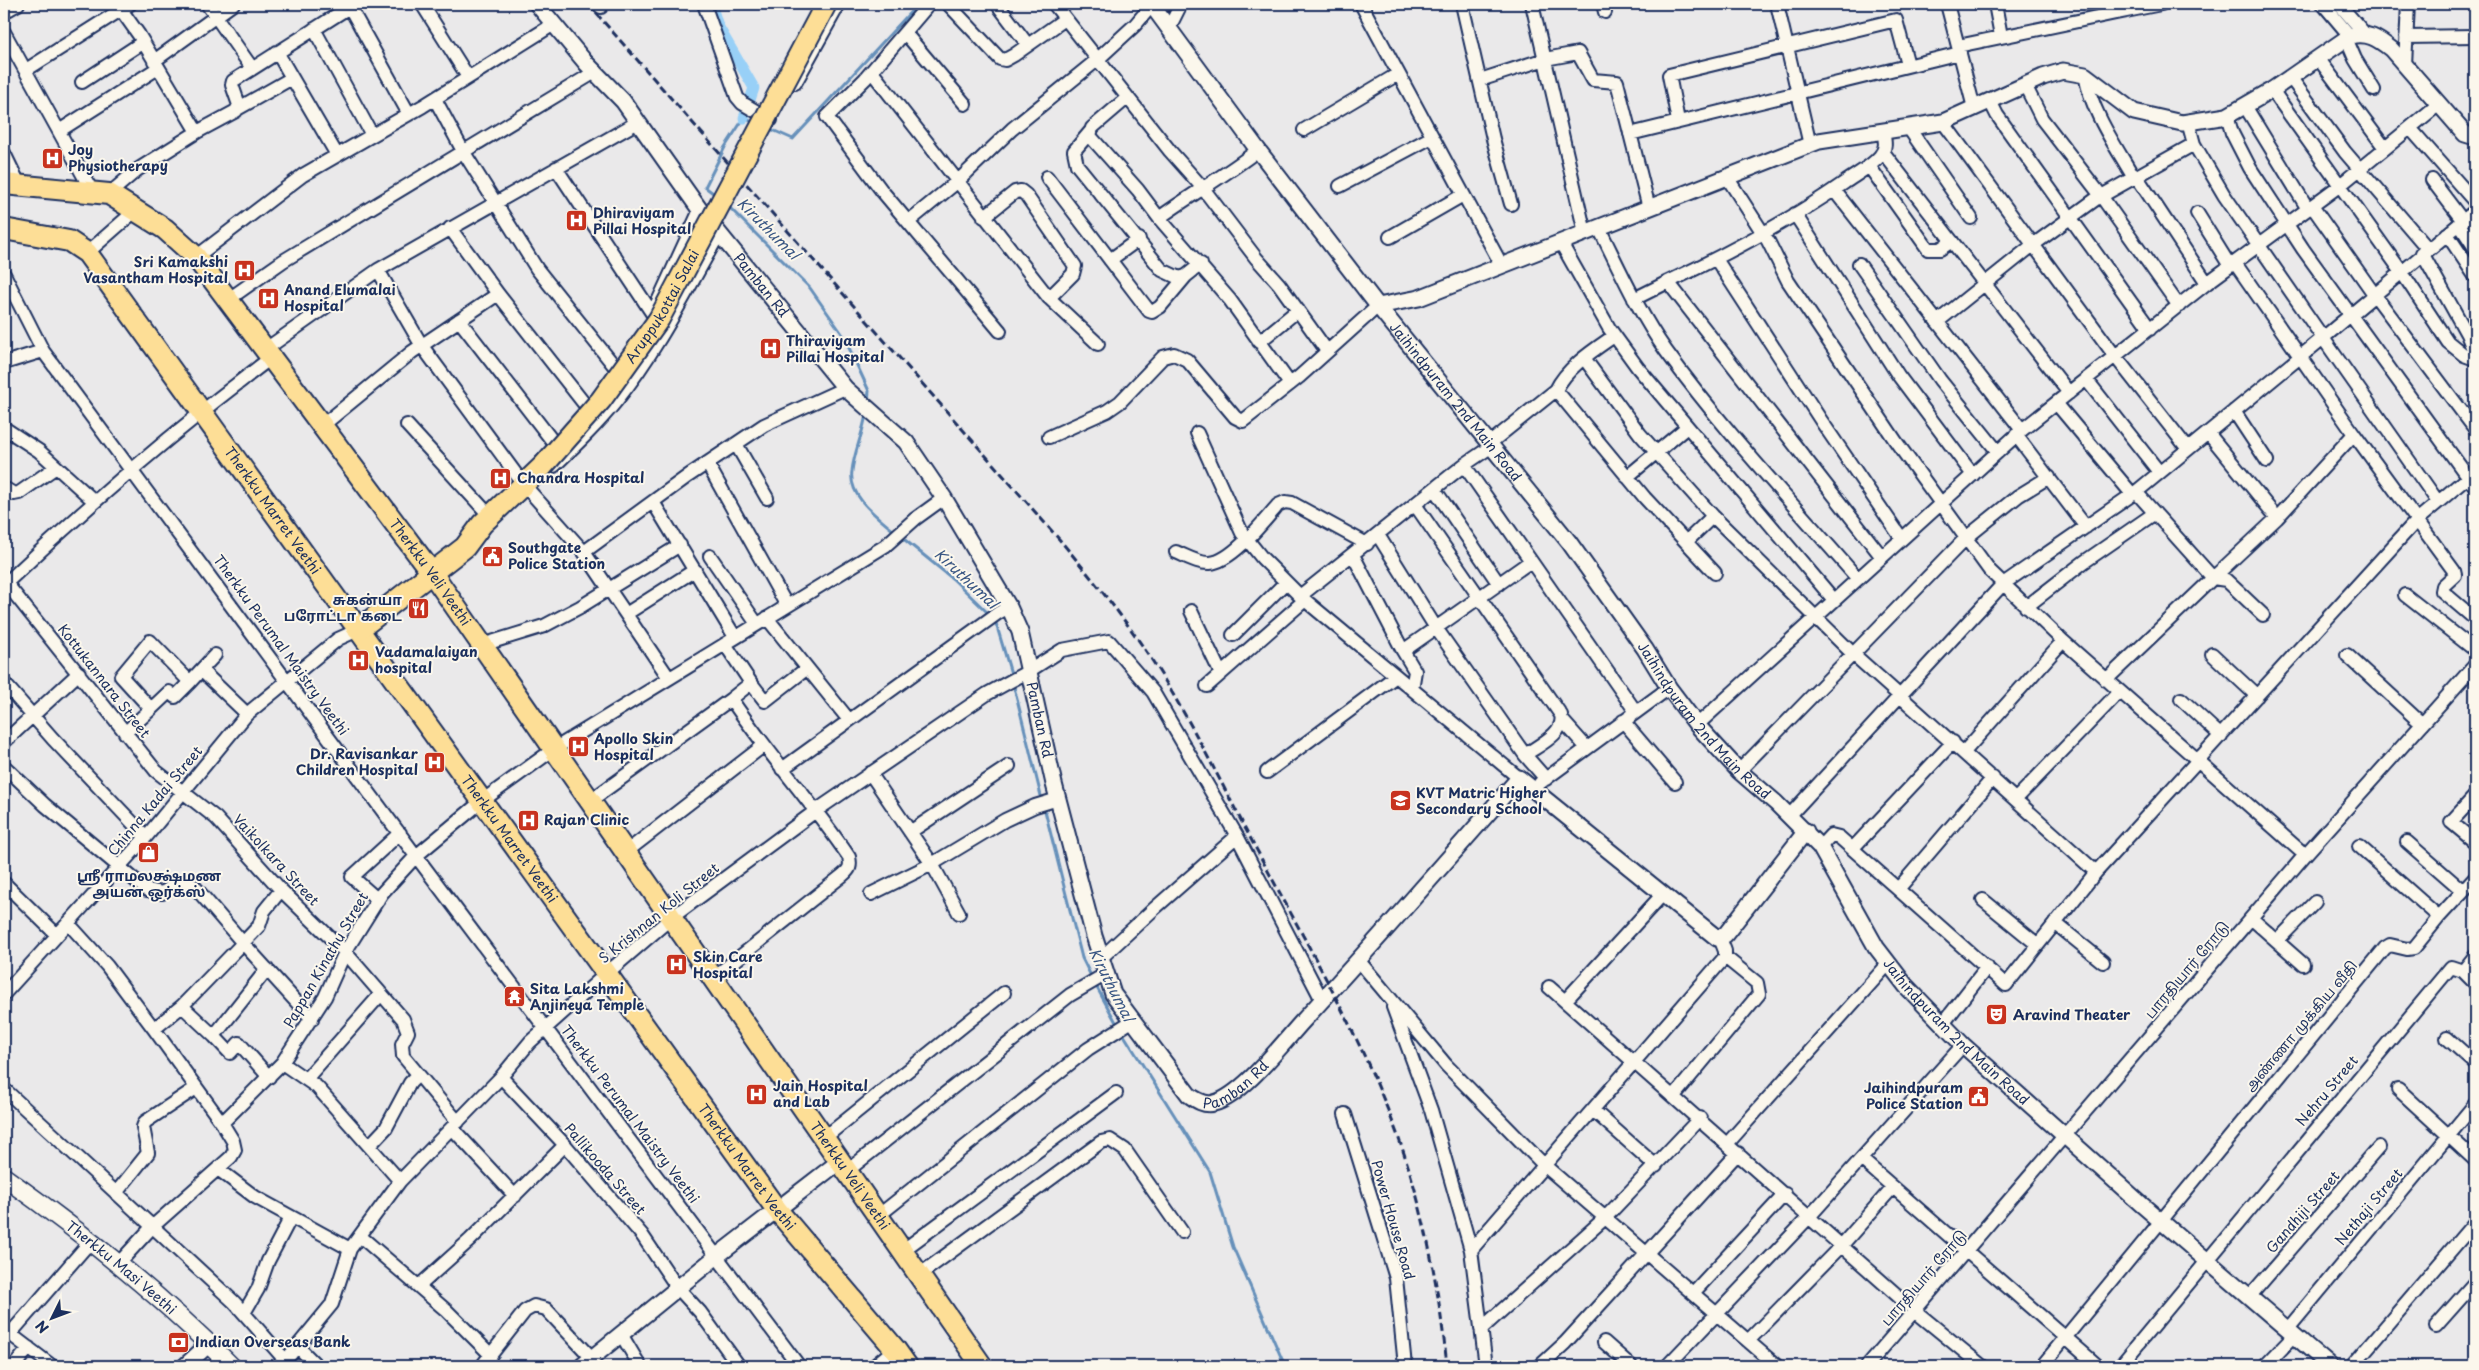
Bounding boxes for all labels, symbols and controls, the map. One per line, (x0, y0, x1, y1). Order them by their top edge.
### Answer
place label: Joy Physiotherapy (68, 139, 168, 176)
hospital icon: Joy Physiotherapy (40, 146, 64, 170)
water label: Kiruthumal (733, 192, 807, 266)
place label: Dhiraviyam Pillai Hospital (593, 202, 691, 239)
hospital icon: Dhiraviyam Pillai Hospital (565, 209, 589, 233)
street label: Aruppukottai Salai (620, 245, 704, 367)
street label: Pamban Rd (729, 248, 794, 322)
place label: Sri Kamakshi Vasantham Hospital (83, 251, 228, 288)
hospital icon: Sri Kamakshi Vasantham Hospital (232, 258, 256, 282)
place label: Anand Elumalai Hospital (283, 279, 396, 316)
hospital icon: Anand Elumalai Hospital (256, 286, 280, 310)
street label: Jaihindpuram 2nd Main Road (1385, 317, 1527, 486)
place label: Thiraviyam Pillai Hospital (786, 330, 884, 367)
hospital icon: Thiraviyam Pillai Hospital (758, 337, 782, 361)
street label: Therkku Marret Veethi (220, 442, 326, 578)
hospital icon: Chandra Hospital (489, 466, 513, 490)
place label: Chandra Hospital (517, 467, 644, 488)
street label: Therkku Veli Veethi (385, 514, 477, 630)
place label: Southgate Police Station (508, 537, 605, 574)
water label: Kiruthumal (930, 542, 1006, 615)
public building icon: Southgate Police Station (480, 544, 504, 568)
street label: Therkku Perumal Maistry Veethi (209, 550, 354, 739)
place label: சுகன்யா பரோட்டா கடை (284, 589, 403, 626)
restaurant icon: சுகன்யா பரோட்டா கடை (406, 596, 430, 620)
street label: Kottukannara Street (53, 619, 156, 742)
street label: Jaihindpuram 2nd Main Road (1633, 637, 1776, 804)
place label: Vadamalaiyan hospital (375, 641, 478, 678)
hospital icon: Vadamalaiyan hospital (347, 648, 371, 672)
street label: Pamban Rd (1021, 679, 1059, 760)
place label: Apollo Skin Hospital (593, 728, 673, 765)
hospital icon: Apollo Skin Hospital (566, 735, 590, 759)
street label: Chinna Kadai Street (102, 741, 207, 860)
place label: Dr. Ravisankar Children Hospital (296, 743, 419, 780)
hospital icon: Dr. Ravisankar Children Hospital (422, 750, 446, 774)
street label: Therkku Marret Veethi (457, 770, 563, 907)
place label: KVT Matric Higher Secondary School (1416, 782, 1547, 819)
school or university icon: KVT Matric Higher Secondary School (1388, 789, 1412, 813)
hospital icon: Rajan Clinic (516, 808, 540, 832)
street label: Vaikolkara Street (228, 809, 325, 910)
place label: Rajan Clinic (544, 809, 629, 830)
shop icon: ஶ்ரீ ராமலக்ஷ்மண அயன் ஒர்க்ஸ் (137, 841, 161, 865)
street label: S Krishnan Koli Street (594, 857, 724, 968)
place label: ஶ்ரீ ராமலக்ஷ்மண அயன் ஒர்க்ஸ் (77, 865, 221, 902)
street label: Pappan Kinathu Street (278, 888, 373, 1032)
street label: பாரதியார் ரோடு (2140, 916, 2234, 1023)
water label: Kiruthumal (1084, 944, 1142, 1027)
place label: Skin Care Hospital (693, 946, 763, 983)
hospital icon: Skin Care Hospital (665, 953, 689, 977)
street label: Jaihindpuram 2nd Main Road (1878, 954, 2034, 1110)
street label: அண்ணா முக்கிய வீதி (2239, 956, 2362, 1096)
place label: Sita Lakshmi Anjineya Temple (530, 978, 645, 1015)
temple icon: Sita Lakshmi Anjineya Temple (502, 985, 526, 1009)
theatre icon: Aravind Theater (1985, 1003, 2009, 1027)
place label: Aravind Theater (2013, 1004, 2131, 1025)
street label: Therkku Perumal Maistry Veethi (556, 1020, 705, 1207)
street label: Nehru Street (2291, 1050, 2363, 1131)
street label: Pamban Rd (1201, 1055, 1273, 1114)
place label: Jain Hospital and Lab (773, 1075, 868, 1112)
place label: Jaihindpuram Police Station (1864, 1077, 1963, 1114)
hospital icon: Jain Hospital and Lab (745, 1082, 769, 1106)
public building icon: Jaihindpuram Police Station (1967, 1084, 1991, 1108)
street label: Therkku Marret Veethi (693, 1099, 801, 1235)
street label: Therkku Veli Veethi (805, 1117, 895, 1234)
street label: Pallikooda Street (560, 1118, 651, 1219)
street label: Power House Road (1366, 1158, 1421, 1282)
street label: Nethaji Street (2330, 1163, 2407, 1250)
street label: Gandhiji Street (2261, 1166, 2345, 1257)
street label: Therkku Masi Veethi (62, 1215, 181, 1319)
street label: பாரதியார் ரோடு (1876, 1225, 1971, 1330)
north arrow (28, 1292, 78, 1342)
text: N (30, 1316, 53, 1338)
bank icon: Indian Overseas Bank (167, 1330, 191, 1354)
place label: Indian Overseas Bank (195, 1331, 351, 1352)

